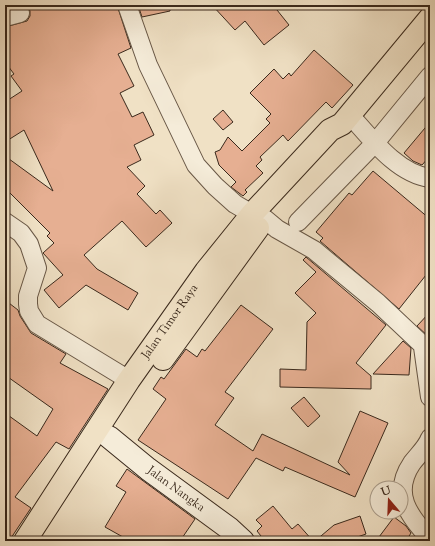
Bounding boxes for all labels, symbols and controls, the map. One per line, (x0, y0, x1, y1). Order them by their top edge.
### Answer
street label: Jalan Timor Raya (137, 280, 203, 364)
street label: Jalan Nangka (142, 462, 209, 517)
north arrow (369, 480, 409, 520)
text: U (378, 482, 393, 501)

